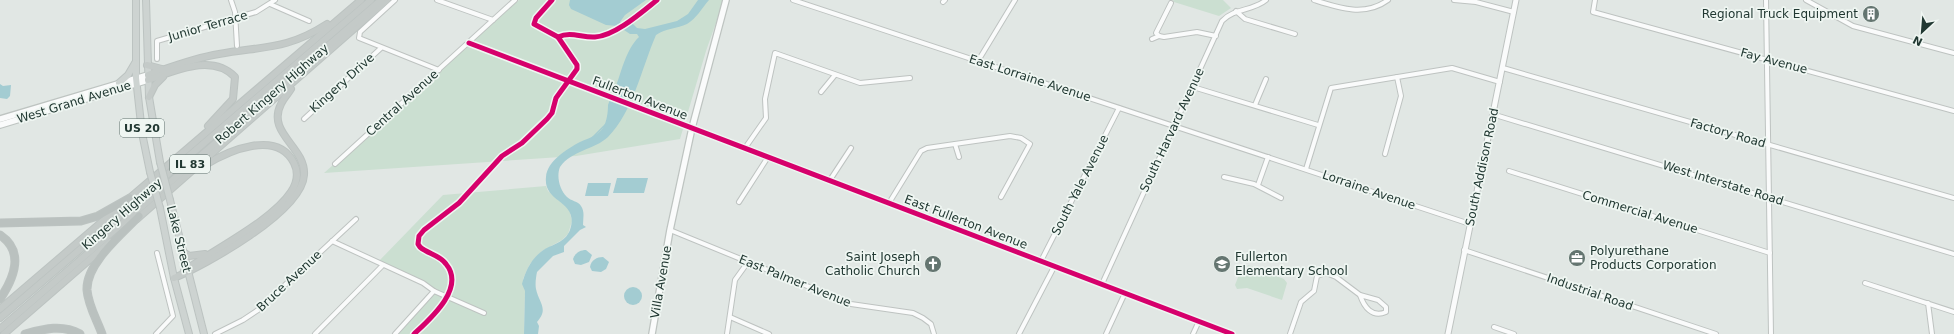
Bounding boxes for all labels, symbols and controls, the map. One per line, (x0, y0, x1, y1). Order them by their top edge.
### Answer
building icon: Regional Truck Equipment (1861, 4, 1881, 24)
place label: Regional Truck Equipment (1702, 7, 1858, 21)
street label: Junior Terrace (166, 8, 249, 44)
north arrow (1902, 12, 1942, 52)
text: N (1911, 33, 1925, 48)
street label: Robert Kingery Highway (213, 41, 331, 147)
street label: Fay Avenue (1739, 45, 1809, 77)
street label: Kingery Drive (307, 50, 377, 116)
street label: East Lorraine Avenue (967, 52, 1093, 104)
street label: South Harvard Avenue (1137, 66, 1207, 194)
street label: Central Avenue (363, 67, 441, 139)
street label: Fullerton Avenue (590, 73, 690, 123)
street label: West Grand Avenue (15, 78, 133, 126)
street label: South Addison Road (1463, 107, 1501, 227)
street label: Factory Road (1689, 116, 1767, 150)
road number: US 20 (120, 119, 164, 137)
street label: South Yale Avenue (1049, 132, 1111, 238)
road number: IL 83 (170, 155, 210, 173)
street label: West Interstate Road (1661, 158, 1785, 208)
street label: Lorraine Avenue (1321, 168, 1417, 212)
street label: Kingery Highway (79, 175, 165, 253)
street label: Commercial Avenue (1580, 188, 1700, 236)
street label: East Fullerton Avenue (903, 192, 1029, 252)
street label: Lake Street (164, 204, 194, 274)
street label: Villa Avenue (648, 244, 674, 320)
place label: Polyurethane Products Corporation (1590, 244, 1717, 272)
street label: Bruce Avenue (254, 248, 324, 314)
office icon: Polyurethane Products Corporation (1567, 248, 1587, 268)
place label: Saint Joseph Catholic Church (825, 250, 920, 278)
place label: Fullerton Elementary School (1235, 250, 1348, 278)
street label: East Palmer Avenue (737, 252, 853, 310)
church icon: Saint Joseph Catholic Church (923, 254, 943, 274)
school or university icon: Fullerton Elementary School (1212, 254, 1232, 274)
street label: Industrial Road (1545, 271, 1635, 313)

